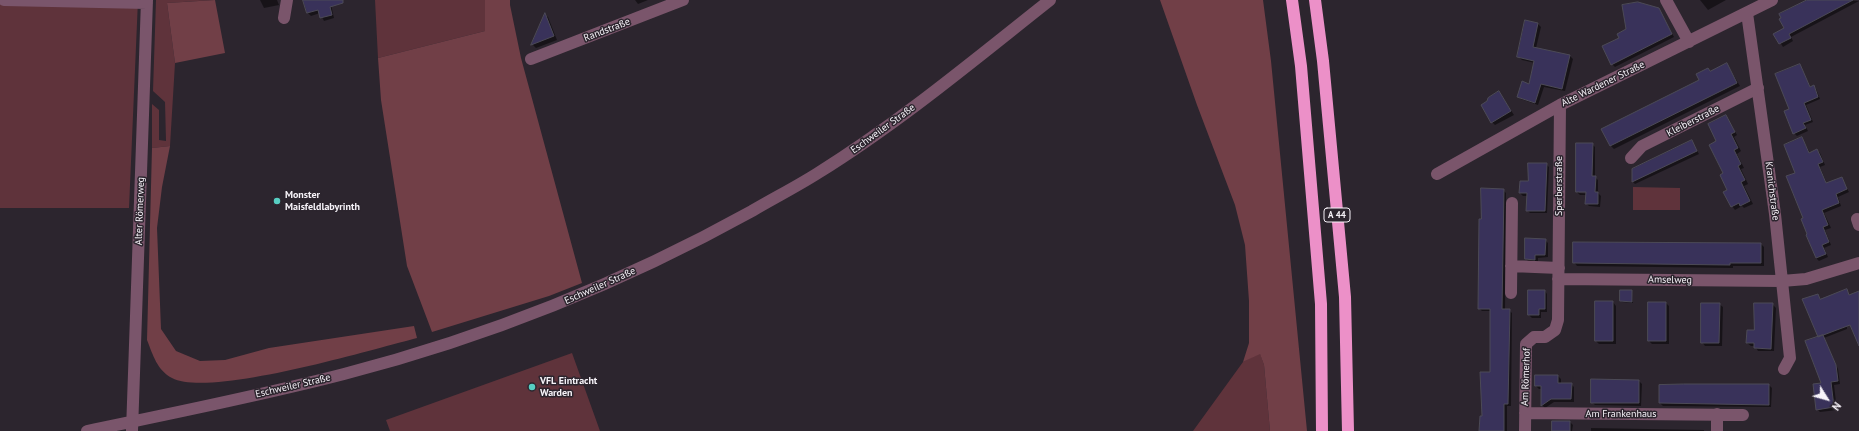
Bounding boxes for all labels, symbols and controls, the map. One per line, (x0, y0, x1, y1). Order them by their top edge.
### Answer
street label: Randstraße (582, 16, 632, 44)
street label: Alte Wardener Straße (1559, 59, 1647, 109)
street label: Eschweiler Straße (848, 102, 918, 156)
street label: Kleiberstraße (1665, 103, 1721, 139)
street label: Sperberstraße (1553, 156, 1565, 216)
street label: Kranichstraße (1762, 161, 1782, 221)
street label: Alter Römerweg (133, 177, 147, 245)
place label: Monster Maisfeldlabyrinth (285, 189, 360, 212)
marker: Monster Maisfeldlabyrinth (272, 196, 282, 206)
road number: A 44 (1324, 208, 1350, 222)
street label: Eschweiler Straße (563, 265, 637, 307)
street label: Amselweg (1648, 274, 1692, 286)
street label: Am Römerhof (1519, 348, 1533, 406)
street label: Eschweiler Straße (254, 372, 332, 400)
place label: VFL Eintracht Warden (540, 375, 597, 398)
north arrow (1807, 379, 1847, 419)
marker: VFL Eintracht Warden (527, 382, 537, 392)
text: N (1829, 399, 1844, 413)
street label: Am Frankenhaus (1586, 408, 1656, 420)

